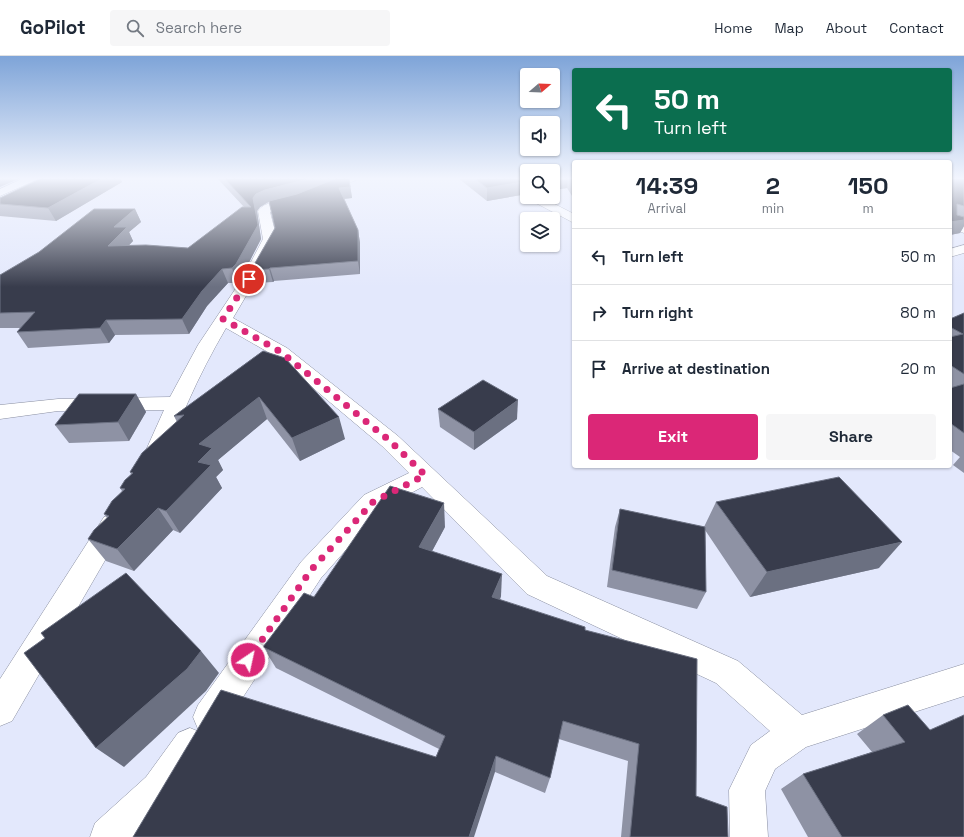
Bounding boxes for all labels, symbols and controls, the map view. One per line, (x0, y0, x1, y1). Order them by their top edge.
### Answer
search box (110, 10, 390, 46)
text: GoPilot (20, 15, 86, 40)
icon: search (124, 17, 146, 39)
text: Search here (156, 18, 242, 37)
text: Home (714, 19, 752, 37)
text: Map (774, 19, 804, 37)
text: About (826, 19, 867, 37)
text: Contact (889, 19, 944, 37)
north arrow (520, 68, 560, 108)
map controls (520, 68, 560, 252)
text: 50 m (654, 81, 720, 117)
icon: left (588, 84, 640, 136)
button: sound (520, 116, 560, 156)
text: Turn left (654, 116, 727, 139)
button: search (520, 164, 560, 204)
text: 14:39 (636, 170, 698, 201)
text: 2 (766, 170, 780, 201)
text: 150 (848, 170, 888, 201)
text: Arrival (648, 200, 686, 217)
text: min (762, 200, 784, 217)
text: m (862, 200, 874, 217)
button: layers (520, 212, 560, 252)
icon: left (588, 246, 610, 268)
text: Turn left (622, 247, 684, 266)
text: 50 m (901, 247, 936, 266)
pin (232, 262, 266, 296)
icon: arrive (238, 268, 260, 290)
icon: right (588, 302, 610, 324)
text: Turn right (622, 303, 693, 322)
text: 80 m (900, 303, 936, 322)
icon: arrive (588, 358, 610, 380)
text: Arrive at destination (622, 359, 770, 378)
text: 20 m (901, 359, 936, 378)
button: Exit (588, 414, 758, 460)
button: Share (766, 414, 936, 460)
position arrow (227, 639, 269, 681)

